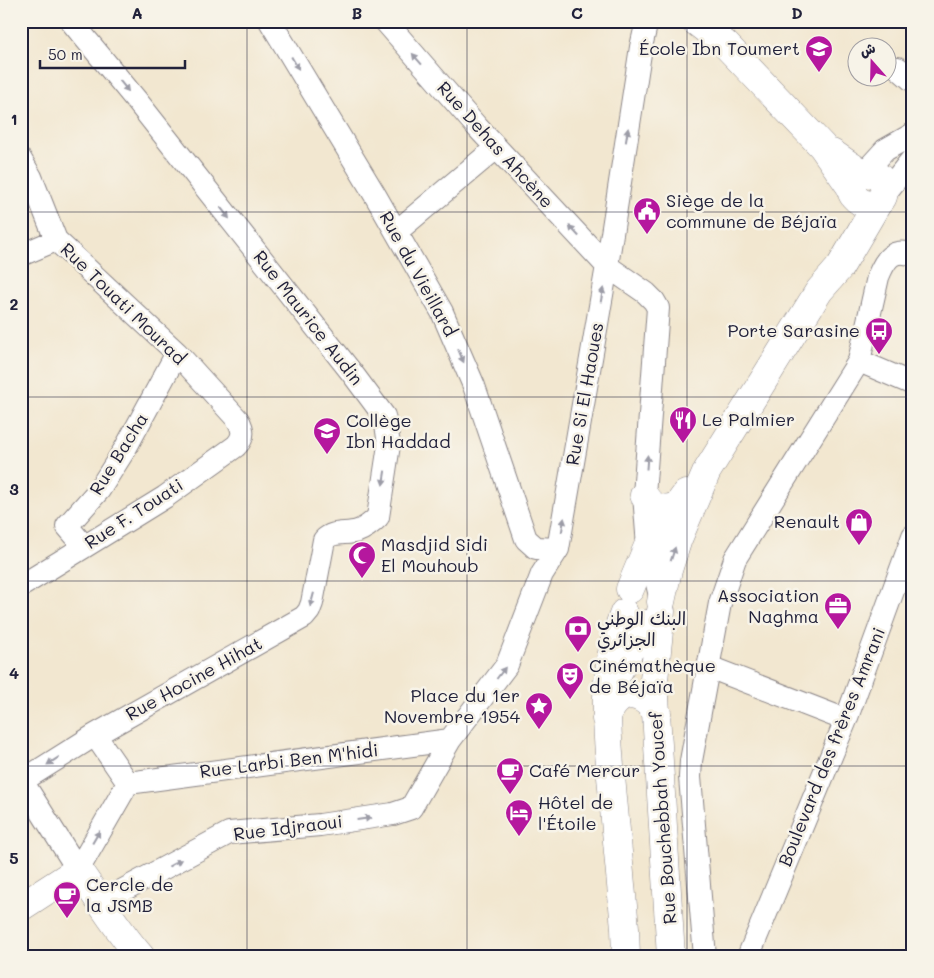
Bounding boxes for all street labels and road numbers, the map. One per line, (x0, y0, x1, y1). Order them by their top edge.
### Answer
street label: Rue Dehas Ahcène (432, 76, 559, 213)
street label: Rue du Vieillard (375, 207, 463, 340)
street label: Rue Touati Mourad (56, 237, 192, 369)
street label: Rue Maurice Audin (249, 245, 369, 390)
street label: Rue Si El Haoues (560, 320, 608, 467)
street label: Rue Bacha (83, 408, 153, 499)
street label: Rue F. Touati (80, 472, 187, 554)
street label: Boulevard des frères Amrani (772, 624, 890, 870)
street label: Rue Hocine Hihat (121, 631, 266, 726)
street label: Rue Bouchebbah Youcef (643, 710, 681, 925)
street label: Rue Larbi Ben M'hidi (198, 737, 380, 783)
street label: Rue Idjraoui (232, 808, 344, 846)

